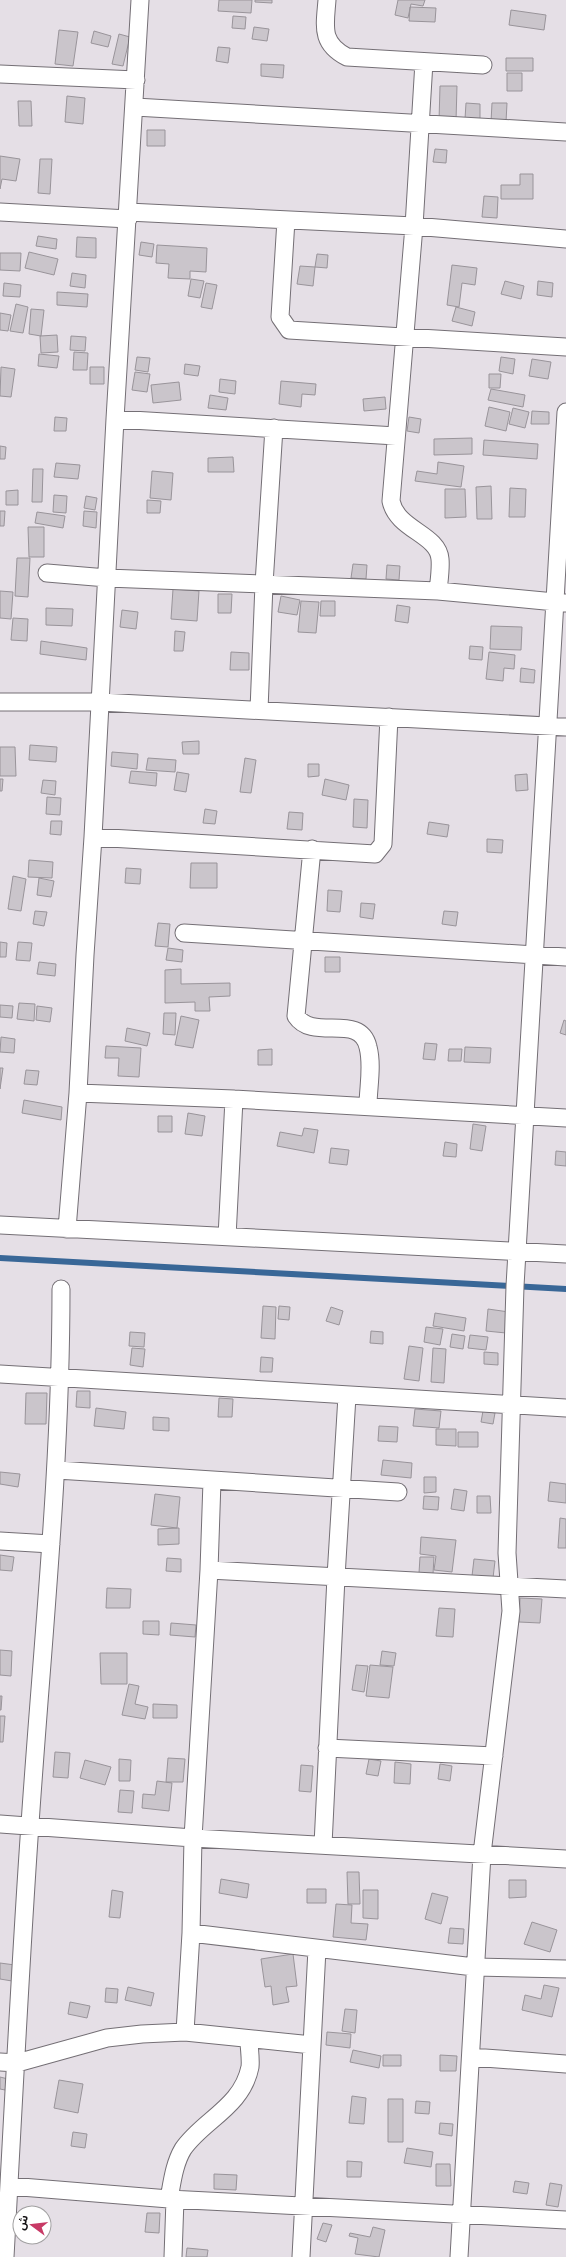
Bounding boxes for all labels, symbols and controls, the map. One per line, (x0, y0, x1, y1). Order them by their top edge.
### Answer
north arrow (12, 2205, 52, 2245)
text: ش (13, 2213, 31, 2232)

